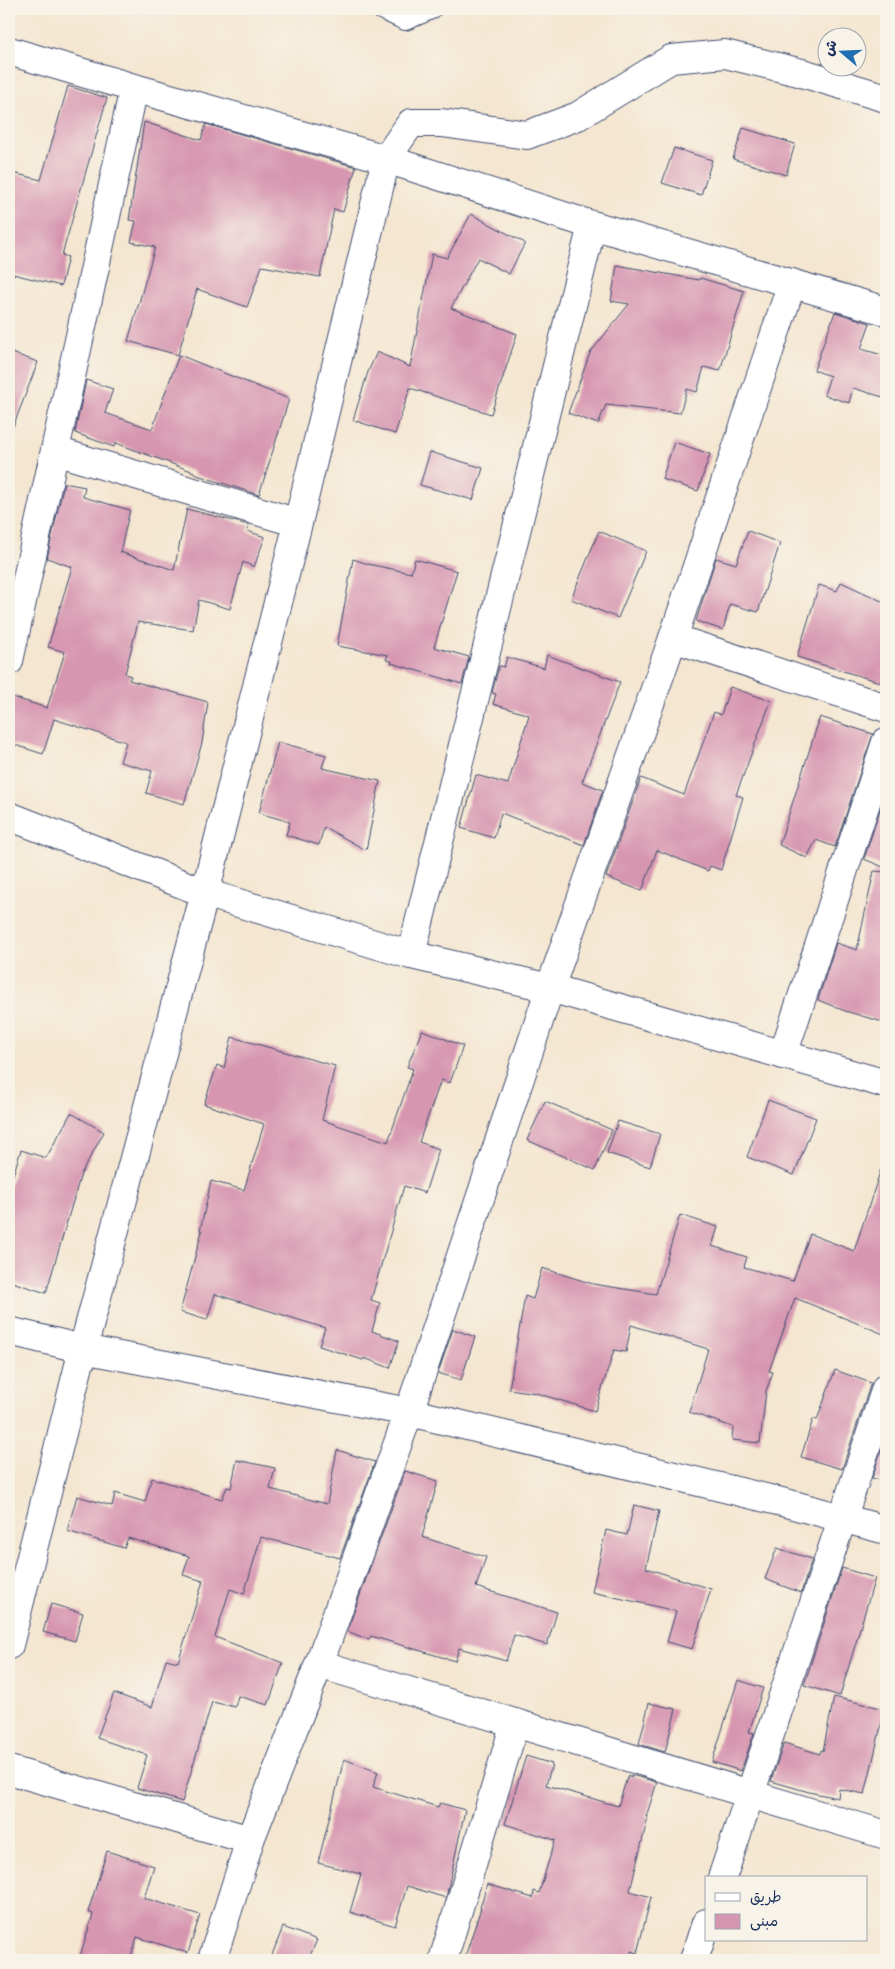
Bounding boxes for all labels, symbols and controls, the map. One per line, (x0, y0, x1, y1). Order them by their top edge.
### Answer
north arrow (818, 28, 868, 78)
text: ش (819, 38, 844, 59)
legend (705, 1876, 868, 1942)
text: طريق (750, 1887, 782, 1909)
text: مبنى (750, 1911, 778, 1933)

